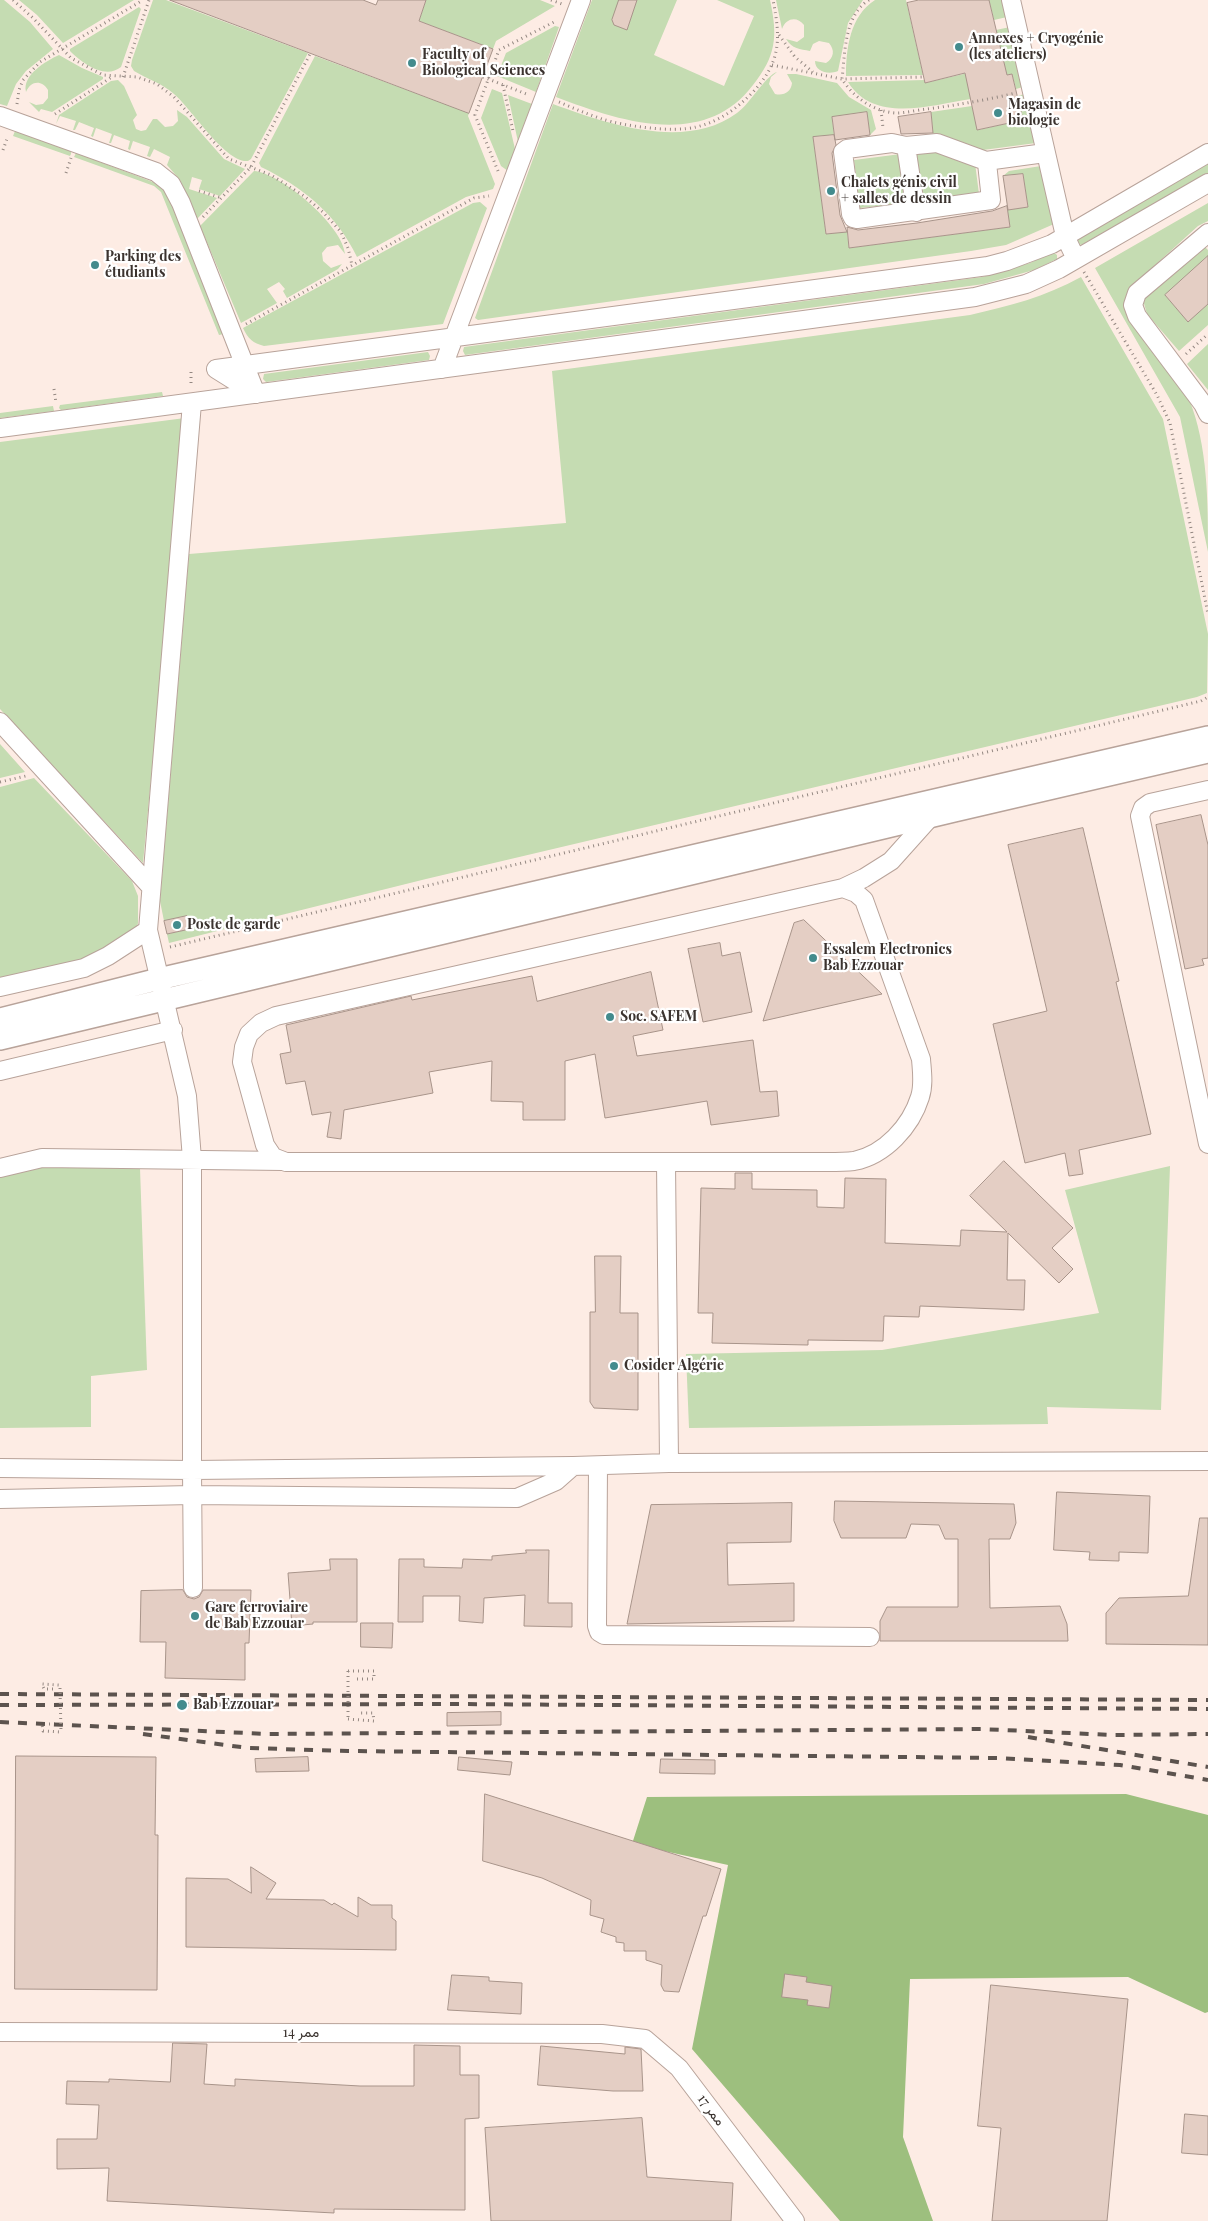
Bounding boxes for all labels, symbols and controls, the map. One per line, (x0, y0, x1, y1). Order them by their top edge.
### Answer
place label: Annexes + Cryogénie (les ateliers) (969, 31, 1104, 64)
marker: Annexes + Cryogénie (les ateliers) (953, 41, 965, 53)
place label: Faculty of Biological Sciences (422, 47, 545, 80)
marker: Faculty of Biological Sciences (406, 57, 418, 69)
place label: Magasin de biologie (1008, 97, 1081, 130)
marker: Magasin de biologie (992, 107, 1004, 119)
place label: Chalets génis civil + salles de dessin (841, 175, 957, 208)
marker: Chalets génis civil + salles de dessin (825, 185, 837, 197)
place label: Parking des étudiants (105, 249, 181, 282)
marker: Parking des étudiants (89, 259, 101, 271)
place label: Poste de garde (187, 917, 281, 933)
marker: Poste de garde (171, 919, 183, 931)
place label: Essalem Electronics Bab Ezzouar (823, 942, 952, 974)
marker: Essalem Electronics Bab Ezzouar (807, 952, 819, 964)
place label: Soc. SAFEM (620, 1009, 697, 1025)
marker: Soc. SAFEM (604, 1011, 616, 1023)
place label: Cosider Algérie (624, 1358, 724, 1374)
marker: Cosider Algérie (608, 1360, 620, 1372)
place label: Gare ferroviaire de Bab Ezzouar (205, 1600, 308, 1632)
marker: Gare ferroviaire de Bab Ezzouar (189, 1610, 201, 1622)
place label: Bab Ezzouar (193, 1697, 273, 1713)
marker: Bab Ezzouar (175, 1698, 189, 1712)
street label: ممر 14 (283, 2025, 319, 2041)
street label: ممر 17 (694, 2091, 728, 2129)

